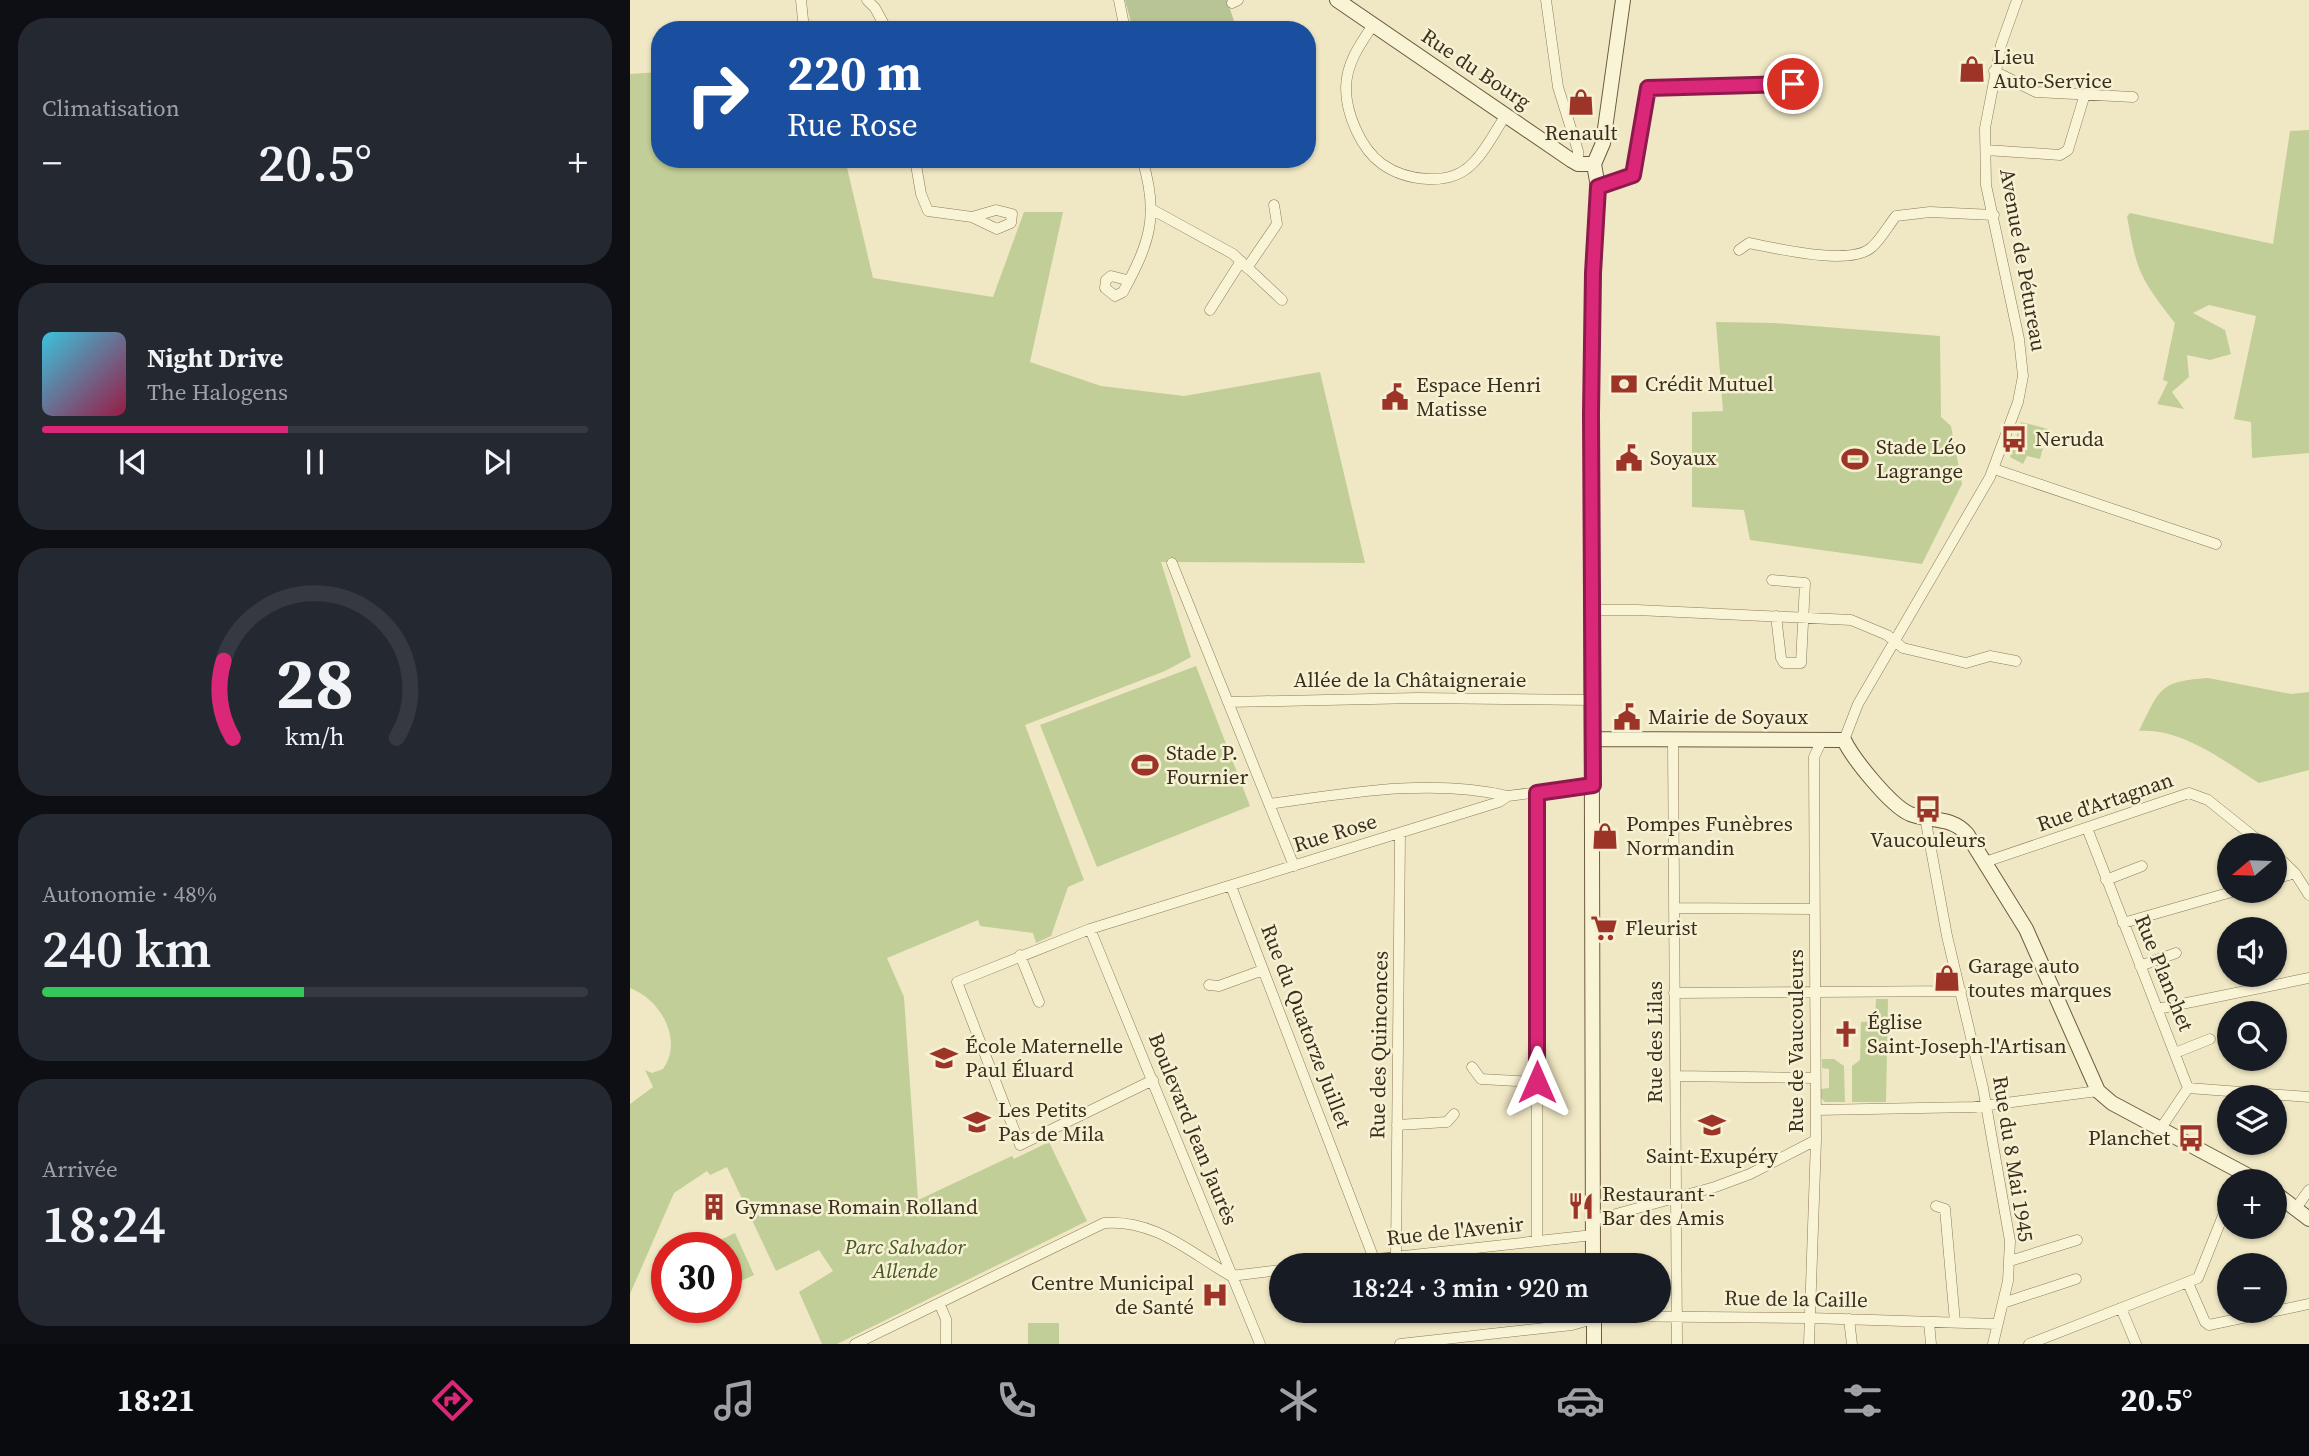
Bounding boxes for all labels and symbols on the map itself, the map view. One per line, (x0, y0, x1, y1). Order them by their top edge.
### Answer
street label: Rue du Bourg (1416, 21, 1537, 116)
place label: Lieu Auto-Service (1993, 42, 2112, 95)
pin (1763, 54, 1823, 114)
shop icon: Lieu Auto-Service (1957, 54, 1987, 84)
shop icon: Renault (1566, 87, 1596, 117)
place label: Renault (1545, 118, 1618, 147)
street label: Avenue de Pétureau (1993, 166, 2054, 354)
bank icon: Crédit Mutuel (1609, 369, 1639, 399)
place label: Crédit Mutuel (1645, 369, 1774, 398)
place label: Espace Henri Matisse (1416, 370, 1541, 423)
public building icon: Espace Henri Matisse (1380, 382, 1410, 412)
bus stop icon: Neruda (1999, 424, 2029, 454)
place label: Neruda (2035, 424, 2105, 453)
place label: Stade Léo Lagrange (1876, 432, 1966, 485)
public building icon: Soyaux (1614, 443, 1644, 473)
place label: Soyaux (1650, 443, 1716, 472)
sports icon: Stade Léo Lagrange (1840, 444, 1870, 474)
street label: Allée de la Châtaigneraie (1294, 665, 1526, 694)
public building icon: Mairie de Soyaux (1612, 702, 1642, 732)
place label: Mairie de Soyaux (1648, 702, 1808, 731)
place label: Stade P. Fournier (1166, 738, 1248, 791)
sports icon: Stade P. Fournier (1130, 750, 1160, 780)
street label: Rue d'Artagnan (2033, 765, 2177, 838)
bus stop icon: Vaucouleurs (1913, 794, 1943, 824)
street label: Rue Rose (1290, 806, 1380, 859)
place label: Pompes Funèbres Normandin (1626, 809, 1793, 862)
shop icon: Pompes Funèbres Normandin (1590, 821, 1620, 851)
place label: Vaucouleurs (1870, 825, 1986, 854)
north arrow (2217, 833, 2287, 903)
street label: Rue Planchet (2128, 910, 2201, 1035)
supermarket icon: Fleurist (1589, 913, 1619, 943)
place label: Fleurist (1625, 913, 1698, 942)
street label: Rue du Quatorze Juillet (1254, 920, 1359, 1132)
street label: Rue de Vaucouleurs (1781, 949, 1810, 1133)
street label: Rue des Quinconces (1362, 951, 1395, 1139)
place label: Garage auto toutes marques (1968, 951, 2112, 1004)
shop icon: Garage auto toutes marques (1932, 963, 1962, 993)
street label: Rue des Lilas (1640, 981, 1669, 1103)
place label: Église Saint-Joseph-l'Artisan (1867, 1007, 2067, 1060)
church icon: Église Saint-Joseph-l'Artisan (1831, 1019, 1861, 1049)
street label: Boulevard Jean Jaurès (1142, 1028, 1245, 1229)
place label: École Maternelle Paul Éluard (965, 1031, 1123, 1084)
school or university icon: École Maternelle Paul Éluard (929, 1043, 959, 1073)
position arrow (1500, 1045, 1574, 1119)
street label: Rue du 8 Mai 1945 (1986, 1074, 2041, 1244)
place label: Les Petits Pas de Mila (998, 1095, 1105, 1148)
school or university icon: Les Petits Pas de Mila (962, 1107, 992, 1137)
school or university icon: Saint-Exupéry (1697, 1110, 1727, 1140)
place label: Planchet (2088, 1123, 2170, 1152)
bus stop icon: Planchet (2176, 1123, 2206, 1153)
place label: Saint-Exupéry (1646, 1141, 1778, 1170)
place label: Restaurant - Bar des Amis (1602, 1179, 1724, 1232)
restaurant icon: Restaurant - Bar des Amis (1566, 1191, 1596, 1221)
building icon: Gymnase Romain Rolland (699, 1192, 729, 1222)
place label: Gymnase Romain Rolland (735, 1192, 978, 1221)
street label: Rue de l'Avenir (1385, 1209, 1525, 1252)
speed limit sign: 30 (651, 1232, 742, 1323)
park label: Parc Salvador Allende (843, 1232, 966, 1285)
place label: Centre Municipal de Santé (1031, 1268, 1194, 1321)
hospital icon: Centre Municipal de Santé (1200, 1280, 1230, 1310)
street label: Rue de la Caille (1724, 1283, 1868, 1314)

